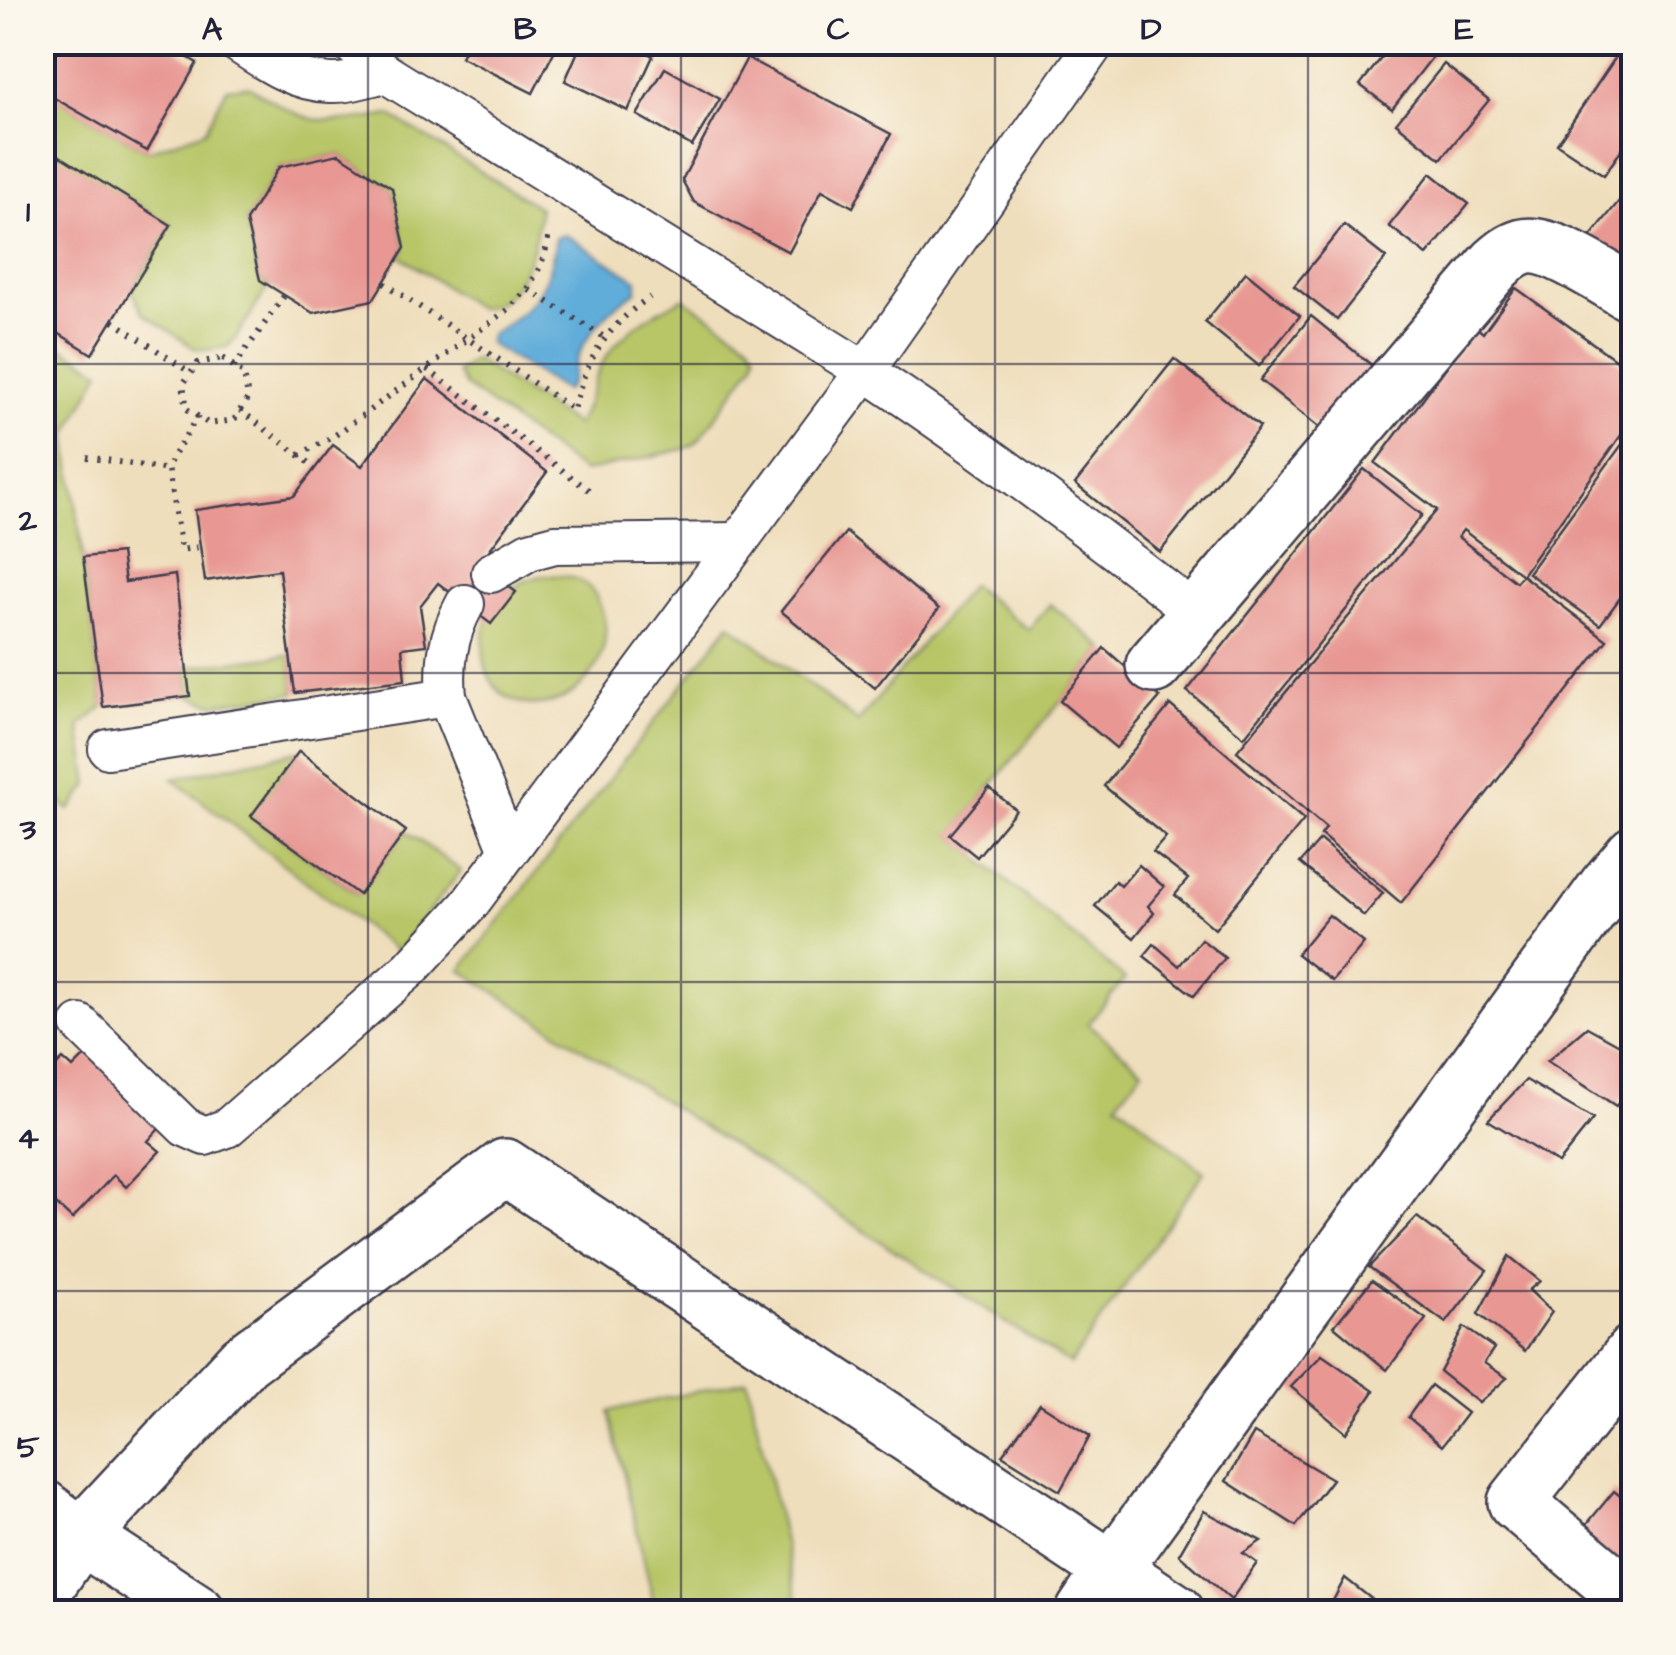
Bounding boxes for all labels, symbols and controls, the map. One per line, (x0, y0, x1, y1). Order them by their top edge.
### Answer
text: A (202, 7, 223, 52)
text: B (514, 7, 537, 52)
text: C (827, 7, 850, 52)
text: D (1141, 7, 1162, 52)
text: E (1455, 7, 1474, 52)
text: 1 (26, 189, 30, 234)
text: 2 (18, 498, 38, 543)
text: 3 (19, 807, 37, 852)
text: 4 (17, 1116, 39, 1161)
text: 5 (17, 1425, 40, 1470)

